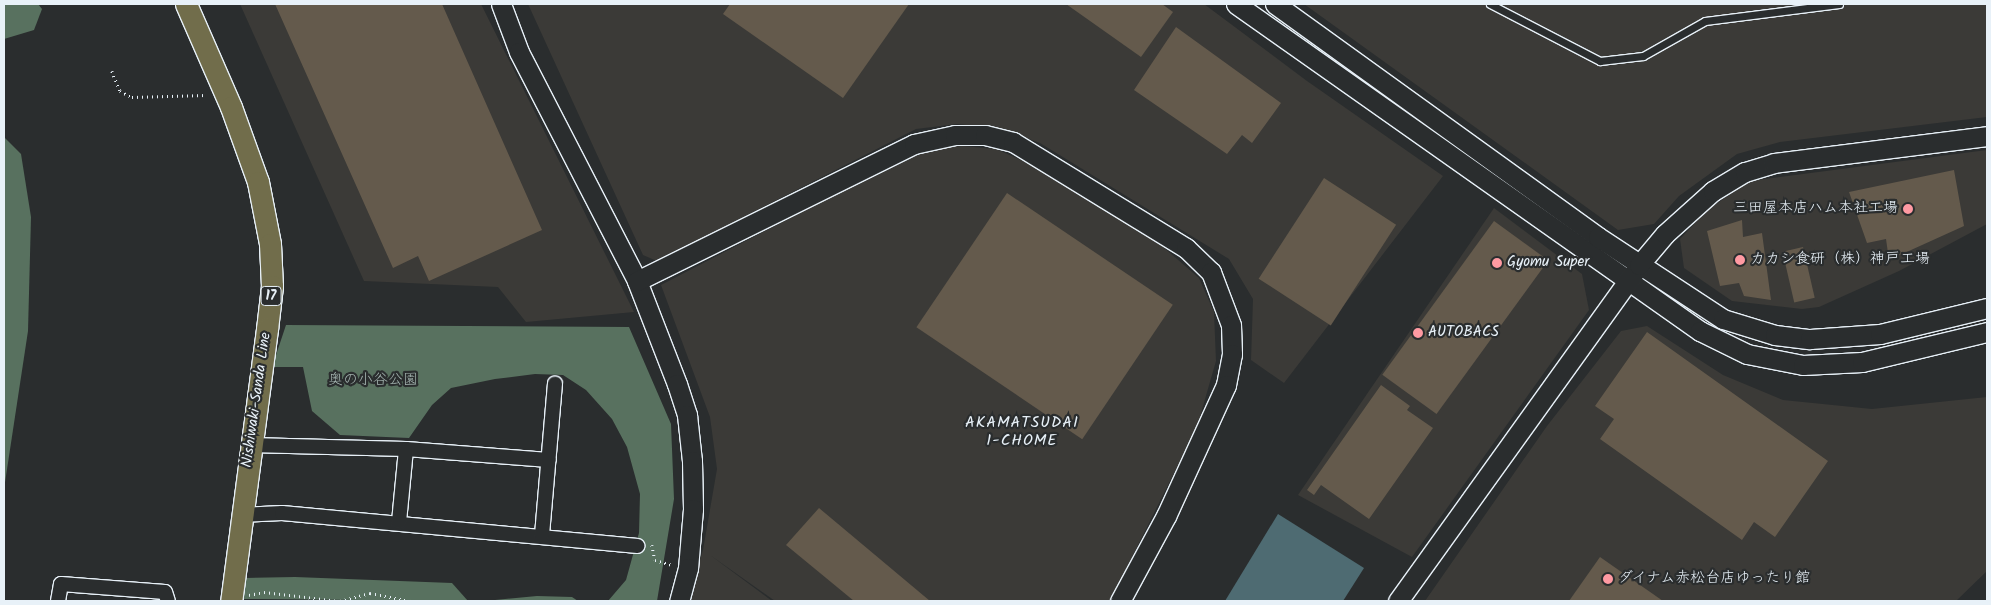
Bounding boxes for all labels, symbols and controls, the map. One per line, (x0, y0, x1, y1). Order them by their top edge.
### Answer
place label: 三田屋本店ハム本社工場 (1733, 200, 1898, 218)
marker: 三田屋本店ハム本社工場 (1902, 203, 1914, 215)
place label: カカシ食研（株）神戸工場 (1750, 251, 1930, 269)
place label: Gyomu Super (1507, 254, 1589, 272)
marker: カカシ食研（株）神戸工場 (1734, 254, 1746, 266)
marker: Gyomu Super (1491, 257, 1503, 269)
road number: 17 (260, 284, 282, 308)
place label: AUTOBACS (1428, 324, 1499, 342)
marker: AUTOBACS (1412, 327, 1424, 339)
street label: Nishiwaki-Sanda Line (239, 331, 275, 469)
park label: 奥の小谷公園 (328, 372, 418, 390)
district label: AKAMATSUDAI 1-CHOME (964, 413, 1080, 451)
place label: ダイナム赤松台店ゆったり館 (1618, 570, 1813, 588)
marker: ダイナム赤松台店ゆったり館 (1602, 573, 1614, 585)

